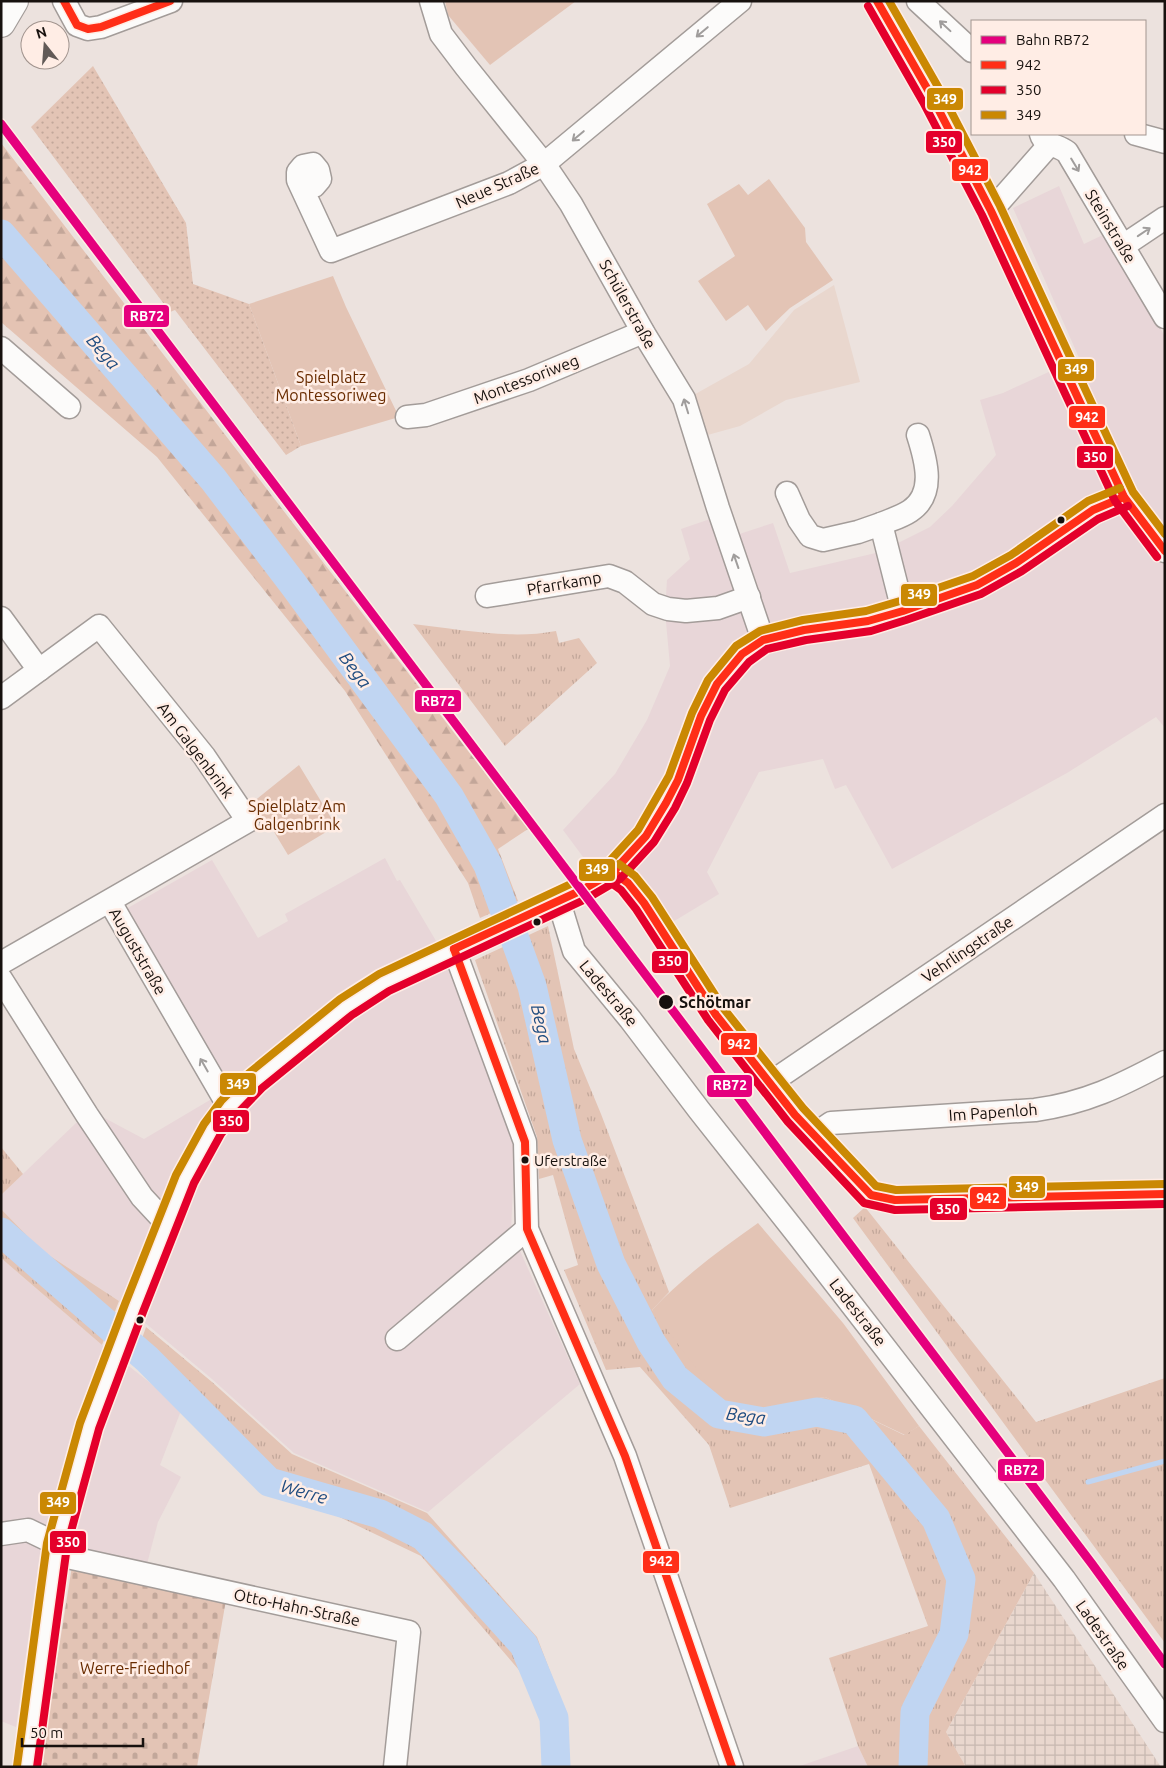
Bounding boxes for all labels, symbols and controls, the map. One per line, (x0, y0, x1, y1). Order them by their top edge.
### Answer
north arrow (20, 20, 70, 70)
one-way arrow (938, 20, 951, 32)
legend (971, 20, 1146, 135)
text: N (34, 23, 49, 42)
one-way arrow (696, 27, 709, 38)
text: Bahn RB72 (1016, 31, 1090, 48)
text: 942 (1016, 56, 1041, 73)
text: 350 (1016, 81, 1041, 98)
line badge: 349 (926, 87, 964, 111)
text: 349 (933, 91, 957, 107)
text: 349 (1016, 106, 1041, 123)
line badge: 350 (925, 130, 963, 154)
one-way arrow (571, 131, 584, 142)
text: 350 (932, 134, 956, 150)
one-way arrow (1070, 157, 1080, 171)
line badge: 942 (951, 158, 989, 182)
street label: Neue Straße (453, 159, 541, 211)
text: 942 (958, 162, 982, 178)
street label: Steinstraße (1082, 186, 1140, 266)
one-way arrow (1137, 227, 1151, 237)
street label: Schülerstraße (596, 256, 660, 352)
line badge: RB72 (123, 304, 170, 328)
text: RB72 (130, 308, 164, 324)
water label: Bega (83, 330, 124, 373)
street label: Montessoriweg (471, 351, 581, 407)
line badge: 349 (1057, 358, 1095, 382)
text: 349 (1064, 361, 1088, 377)
park label: Spielplatz Montessoriweg (275, 368, 387, 404)
one-way arrow (680, 399, 690, 415)
line badge: 942 (1068, 405, 1106, 429)
text: 942 (1075, 409, 1099, 425)
line badge: 350 (1076, 445, 1114, 469)
text: 350 (1083, 449, 1107, 465)
unlabelled marker (1056, 515, 1066, 525)
one-way arrow (730, 553, 740, 569)
street label: Pfarrkamp (525, 568, 603, 598)
line badge: 349 (900, 583, 938, 607)
text: 349 (907, 586, 931, 602)
water label: Bega (336, 648, 376, 691)
line badge: RB72 (414, 689, 462, 713)
text: RB72 (421, 693, 455, 709)
street label: Am Galgenbrink (154, 699, 238, 801)
park label: Spielplatz Am Galgenbrink (248, 797, 346, 833)
line badge: 349 (578, 858, 616, 882)
text: 349 (585, 861, 609, 877)
street label: Auguststraße (106, 904, 170, 998)
street label: Vehrlingstraße (918, 912, 1016, 986)
unlabelled marker (532, 917, 542, 927)
line badge: 350 (651, 950, 689, 974)
text: 350 (658, 953, 682, 969)
street label: Ladestraße (576, 956, 642, 1030)
marker: Schötmar (657, 993, 675, 1011)
place label: Schötmar (679, 993, 751, 1011)
water label: Bega (528, 1002, 556, 1046)
line badge: 942 (720, 1032, 758, 1056)
text: 942 (727, 1036, 751, 1052)
one-way arrow (199, 1058, 209, 1072)
line badge: 349 (219, 1072, 257, 1096)
line badge: RB72 (706, 1074, 753, 1098)
text: 349 (226, 1076, 250, 1092)
text: RB72 (713, 1077, 747, 1093)
street label: Im Papenloh (948, 1100, 1038, 1124)
line badge: 350 (212, 1109, 250, 1133)
text: 350 (219, 1113, 243, 1129)
place label: Uferstraße (534, 1152, 607, 1169)
marker: Uferstraße (520, 1155, 530, 1165)
line badge: 349 (1008, 1175, 1046, 1199)
text: 349 (1015, 1179, 1039, 1195)
line badge: 942 (969, 1186, 1007, 1210)
text: 942 (976, 1190, 1000, 1206)
line badge: 350 (929, 1197, 968, 1221)
text: 350 (936, 1201, 960, 1217)
street label: Ladestraße (826, 1275, 890, 1349)
unlabelled marker (135, 1315, 145, 1325)
water label: Bega (725, 1403, 767, 1427)
line badge: RB72 (997, 1458, 1045, 1482)
text: RB72 (1004, 1462, 1038, 1478)
water label: Werre (279, 1475, 330, 1507)
line badge: 349 (39, 1491, 77, 1515)
text: 349 (46, 1494, 70, 1510)
line badge: 350 (49, 1530, 87, 1554)
text: 350 (56, 1534, 80, 1550)
line badge: 942 (642, 1550, 680, 1574)
text: 942 (649, 1553, 673, 1569)
street label: Otto-Hahn-Straße (232, 1585, 362, 1629)
street label: Ladestraße (1073, 1597, 1133, 1673)
park label: Werre-Friedhof (80, 1659, 191, 1677)
scale bar (22, 1716, 144, 1748)
text: 50 m (30, 1724, 63, 1741)

